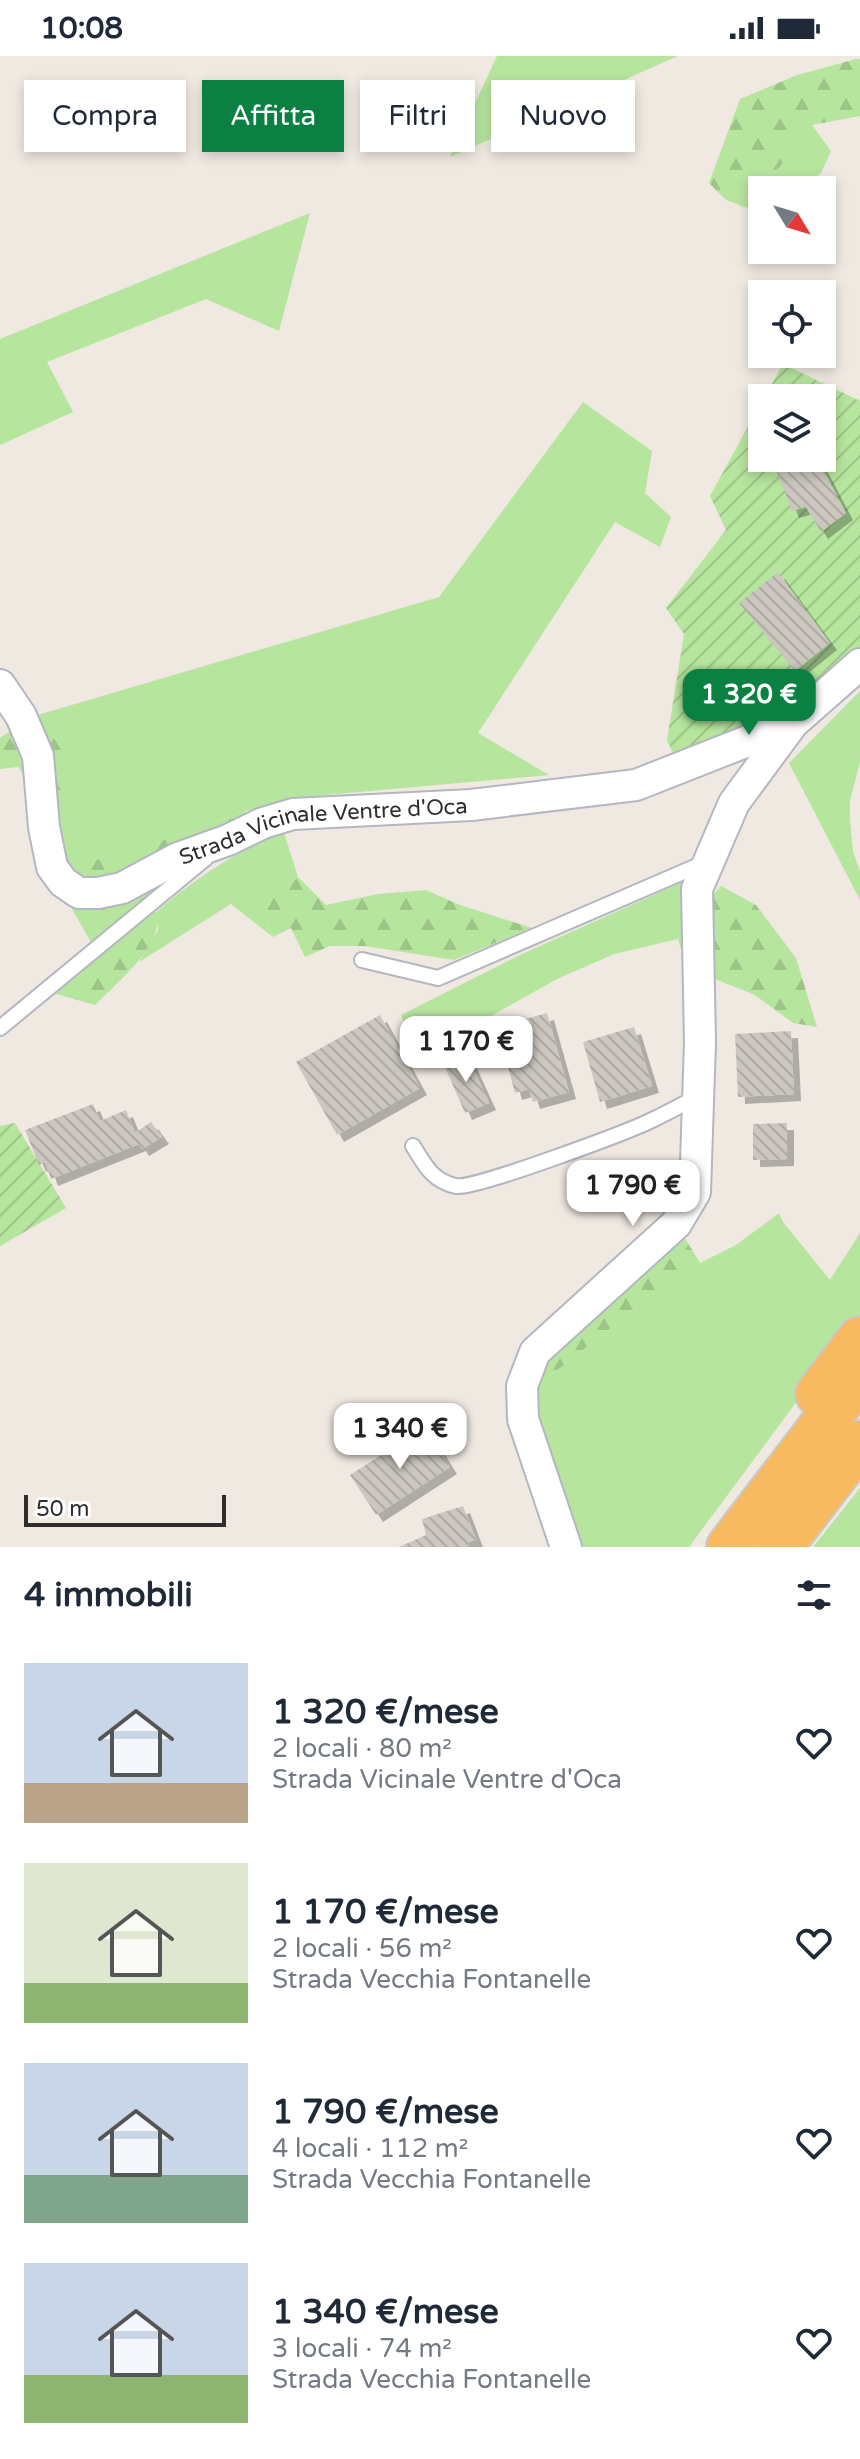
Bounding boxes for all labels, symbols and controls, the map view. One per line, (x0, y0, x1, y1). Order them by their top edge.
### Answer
text: 10:08 (40, 10, 123, 47)
chip: Compra (24, 80, 186, 152)
chip: Affitta (202, 80, 344, 152)
chip: Filtri (360, 80, 475, 152)
chip: Nuovo (491, 80, 635, 152)
north arrow (748, 176, 836, 264)
map controls (748, 176, 836, 472)
button: locate (748, 280, 836, 368)
button: layers (748, 384, 836, 472)
pin: 1 320 € (675, 669, 823, 737)
text: 1 320 € (701, 679, 797, 710)
street label: Strada Vicinale Ventre d'Oca (176, 793, 468, 871)
pin: 1 170 € (392, 1016, 540, 1084)
text: 1 170 € (418, 1026, 514, 1057)
pin: 1 790 € (559, 1160, 707, 1228)
text: 1 790 € (585, 1170, 681, 1201)
pin: 1 340 € (326, 1403, 474, 1471)
text: 1 340 € (352, 1413, 448, 1444)
scale bar (24, 1491, 226, 1527)
text: 50 m (36, 1496, 90, 1522)
icon: filters (792, 1573, 836, 1617)
text: 4 immobili (24, 1575, 193, 1616)
text: 1 320 €/mese (272, 1692, 499, 1733)
icon: home (88, 1695, 184, 1791)
icon: heart (792, 1721, 836, 1765)
text: 2 locali · 80 m² (272, 1733, 452, 1764)
text: Strada Vicinale Ventre d'Oca (272, 1764, 622, 1795)
text: 1 170 €/mese (272, 1892, 499, 1933)
icon: home (88, 1895, 184, 1991)
icon: heart (792, 1921, 836, 1965)
text: 2 locali · 56 m² (272, 1933, 452, 1964)
text: Strada Vecchia Fontanelle (272, 1964, 591, 1995)
text: 1 790 €/mese (272, 2092, 499, 2133)
icon: home (88, 2095, 184, 2191)
icon: heart (792, 2121, 836, 2165)
text: 4 locali · 112 m² (272, 2133, 468, 2164)
text: Strada Vecchia Fontanelle (272, 2164, 591, 2195)
text: 1 340 €/mese (272, 2292, 499, 2333)
icon: home (88, 2295, 184, 2391)
icon: heart (792, 2321, 836, 2365)
text: 3 locali · 74 m² (272, 2333, 452, 2364)
text: Strada Vecchia Fontanelle (272, 2364, 591, 2395)

